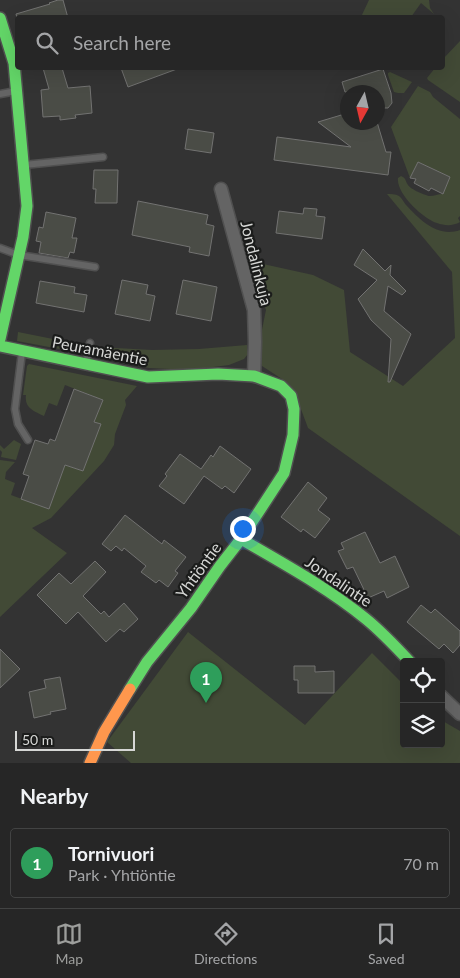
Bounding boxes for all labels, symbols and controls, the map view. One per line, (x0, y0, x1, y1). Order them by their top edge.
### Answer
search box (15, 15, 445, 70)
icon: search (33, 29, 61, 57)
text: Search here (73, 31, 171, 54)
north arrow (340, 85, 385, 130)
street label: Jondalinkuja (237, 219, 277, 307)
street label: Peuramäentie (51, 331, 149, 369)
your location (230, 516, 256, 542)
street label: Yhtiöntie (171, 538, 225, 602)
street label: Jondalintie (302, 552, 376, 610)
map controls (400, 658, 445, 748)
button: locate (400, 658, 445, 703)
pin: 1 (190, 662, 222, 703)
button: layers (400, 703, 445, 748)
scale bar (15, 728, 135, 751)
text: 50 m (22, 731, 53, 748)
text: Nearby (20, 783, 88, 808)
text: Tornivuori (68, 842, 154, 865)
text: 1 (32, 854, 42, 873)
text: 70 m (403, 854, 439, 873)
text: Park · Yhtiöntie (68, 865, 176, 884)
tab: Map (55, 920, 83, 967)
tab: Directions (194, 920, 257, 967)
tab: Saved (368, 920, 405, 967)

